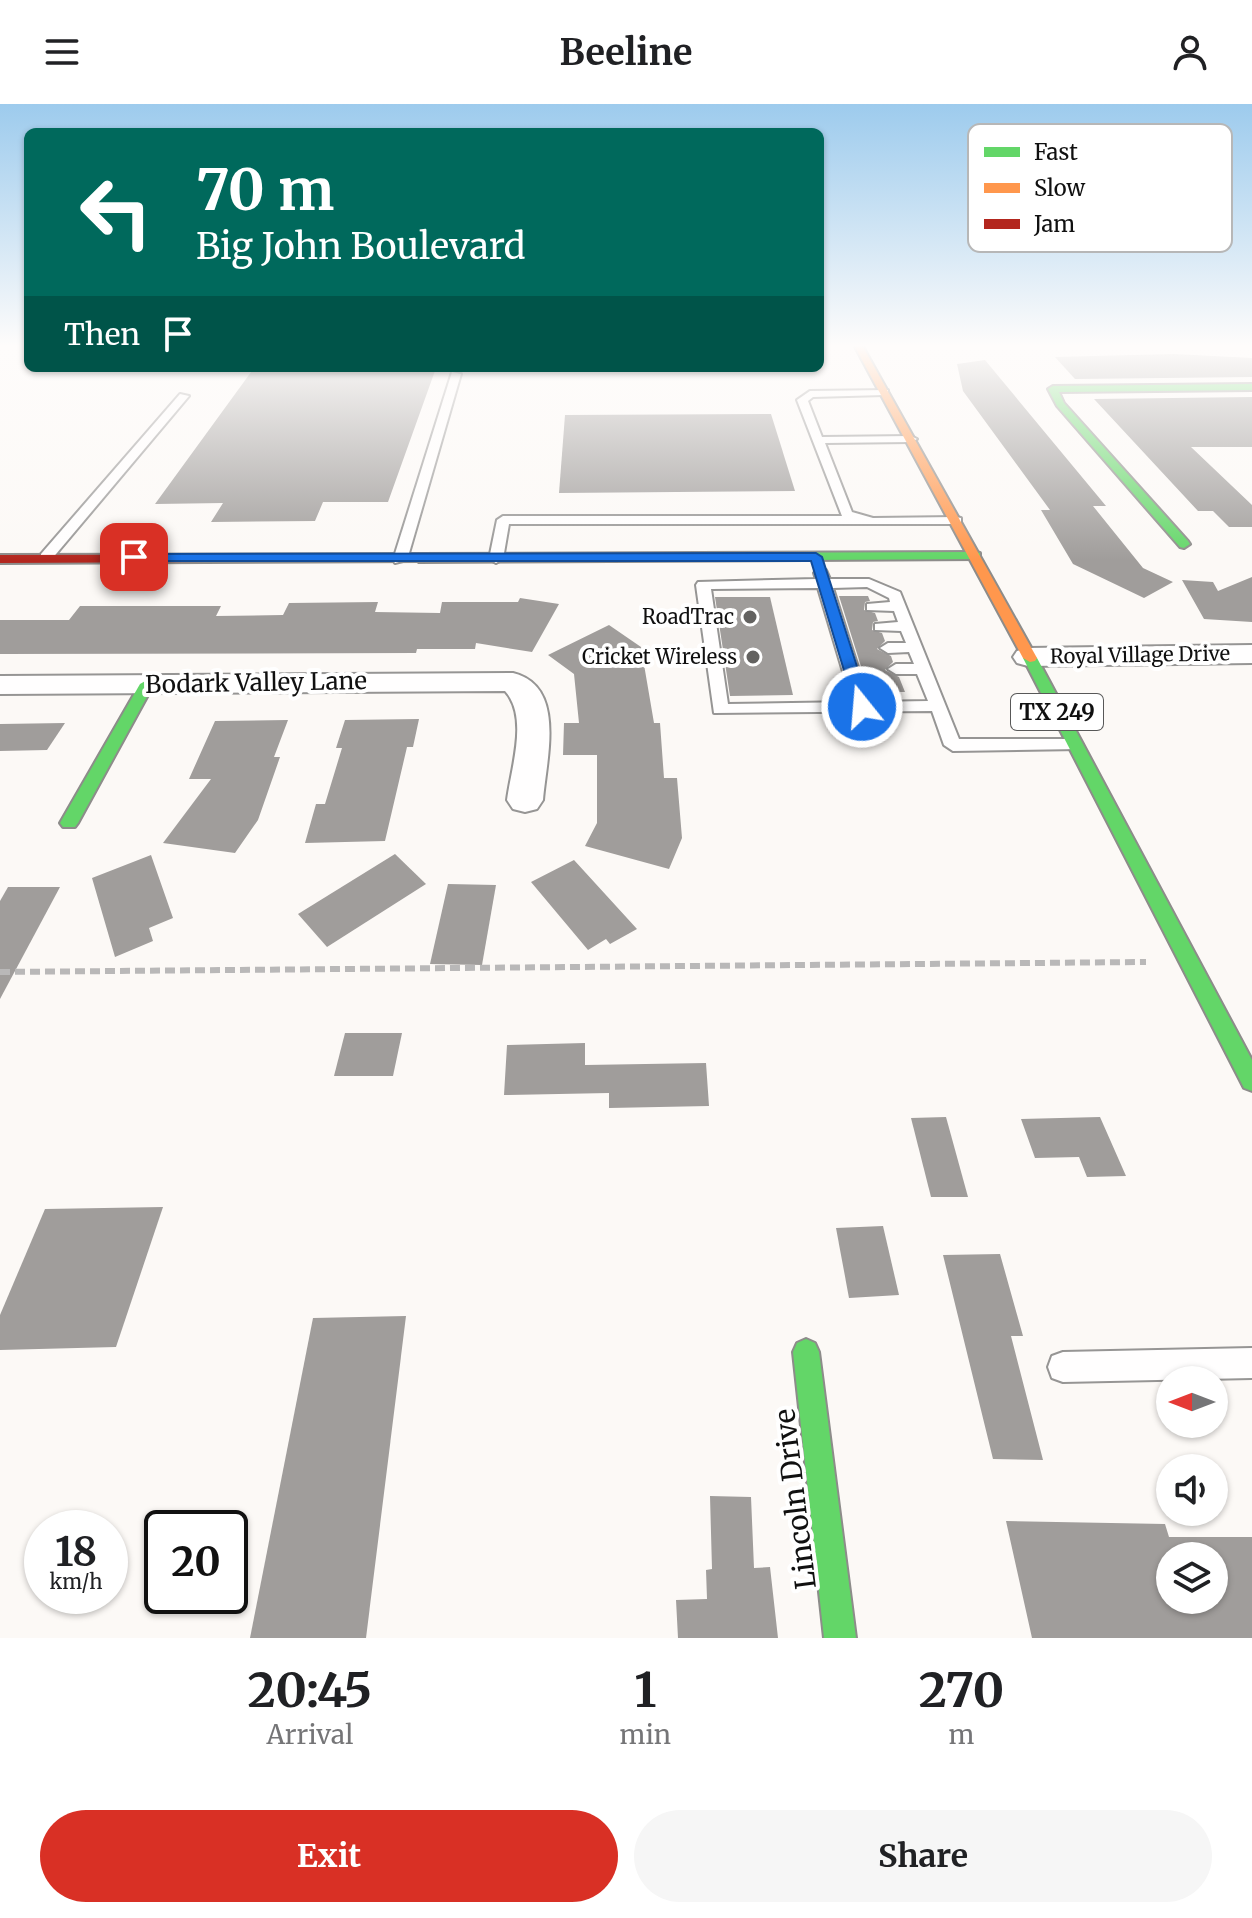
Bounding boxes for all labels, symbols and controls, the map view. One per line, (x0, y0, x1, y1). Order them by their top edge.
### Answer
icon: menu (40, 30, 84, 74)
text: Beeline (559, 30, 693, 75)
icon: person (1168, 30, 1212, 74)
legend (968, 124, 1232, 252)
text: Fast (1034, 138, 1078, 166)
text: 70 m (196, 155, 334, 225)
icon: left (64, 160, 168, 264)
text: Slow (1034, 174, 1085, 202)
text: Jam (1033, 210, 1075, 238)
text: Big John Boulevard (196, 224, 526, 269)
icon: arrive (156, 312, 200, 356)
text: Then (64, 315, 140, 353)
pin (100, 523, 168, 591)
icon: arrive (112, 535, 156, 579)
place label: RoadTrac (642, 604, 734, 629)
marker: RoadTrac (741, 608, 759, 626)
street label: Royal Village Drive (1050, 640, 1230, 669)
place label: Cricket Wireless (582, 644, 737, 669)
marker: Cricket Wireless (744, 648, 762, 666)
street label: Bodark Valley Lane (145, 665, 367, 700)
position arrow (820, 665, 904, 749)
road number: TX 249 (1011, 694, 1103, 730)
north arrow (1156, 1366, 1228, 1438)
map controls (1156, 1366, 1228, 1614)
street label: Lincoln Drive (766, 1407, 824, 1591)
button: sound (1156, 1454, 1228, 1526)
speed limit sign: 20 (144, 1510, 248, 1614)
text: 18 (55, 1527, 97, 1577)
button: layers (1156, 1542, 1228, 1614)
text: km/h (50, 1569, 102, 1594)
text: 20:45 (248, 1660, 372, 1720)
text: 1 (634, 1660, 656, 1720)
text: 270 (919, 1660, 1004, 1720)
text: Arrival (266, 1718, 353, 1751)
text: min (620, 1718, 671, 1751)
text: m (949, 1718, 974, 1751)
button: Exit (40, 1810, 618, 1902)
button: Share (634, 1810, 1212, 1902)

